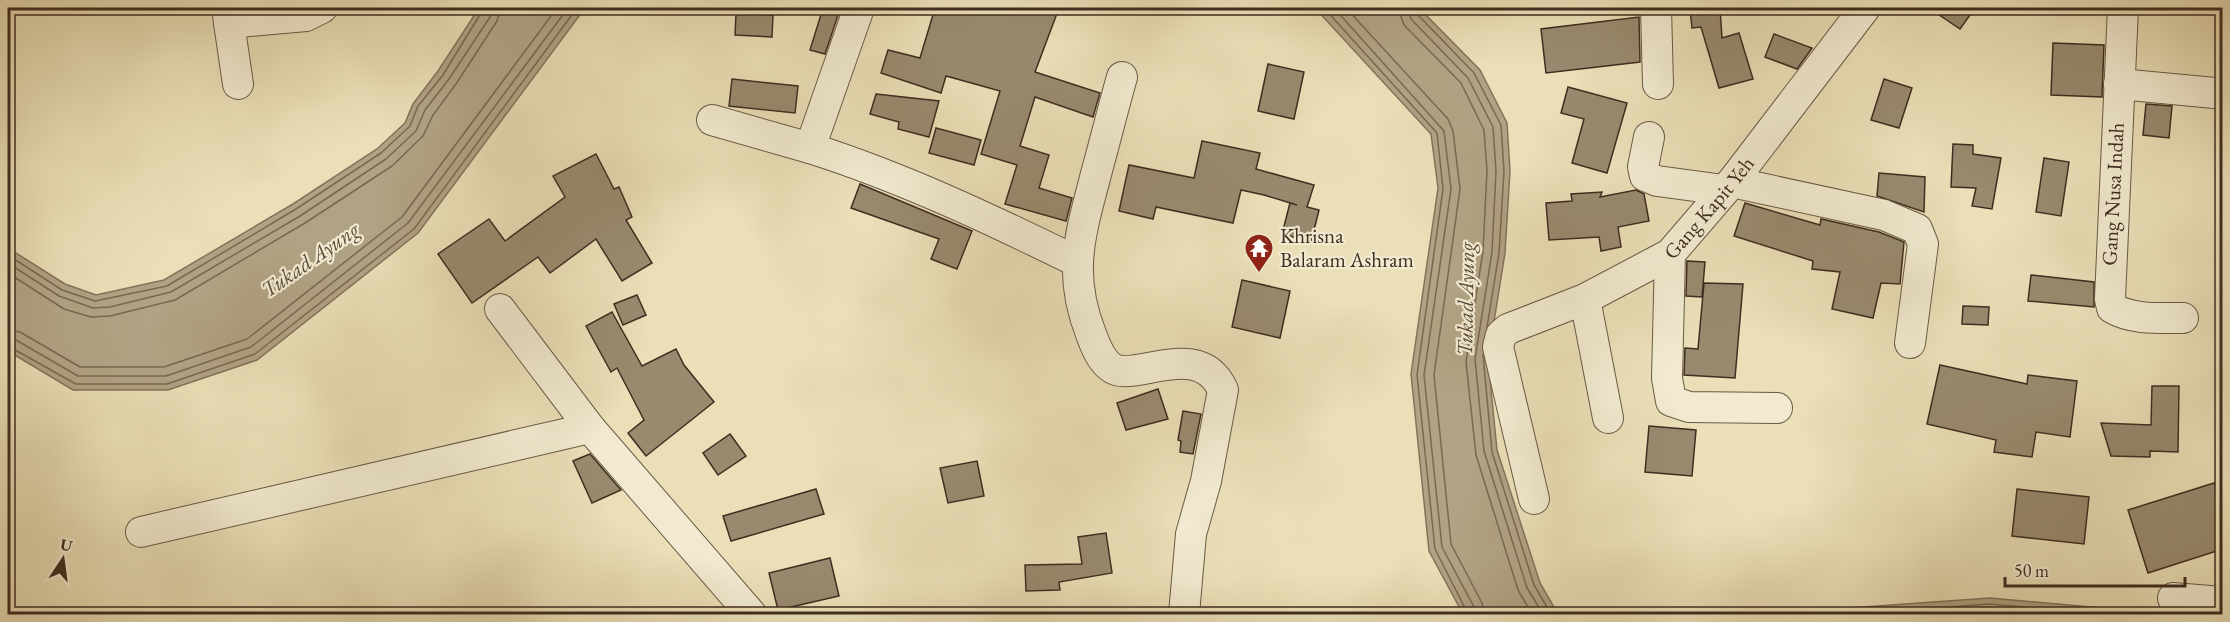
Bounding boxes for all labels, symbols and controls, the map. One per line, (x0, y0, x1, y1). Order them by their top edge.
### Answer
street label: Gang Nusa Indah (2095, 122, 2130, 266)
street label: Gang Kapit Yeh (1657, 151, 1760, 265)
water label: Tukad Ayung (255, 214, 366, 304)
place label: Khrisna Balaram Ashram (1280, 222, 1414, 273)
temple icon: Khrisna Balaram Ashram (1243, 232, 1275, 274)
water label: Tukad Ayung (1450, 241, 1481, 356)
north arrow (33, 529, 93, 589)
text: U (58, 533, 75, 556)
scale bar (2005, 550, 2185, 588)
text: 50 m (2014, 559, 2049, 582)

